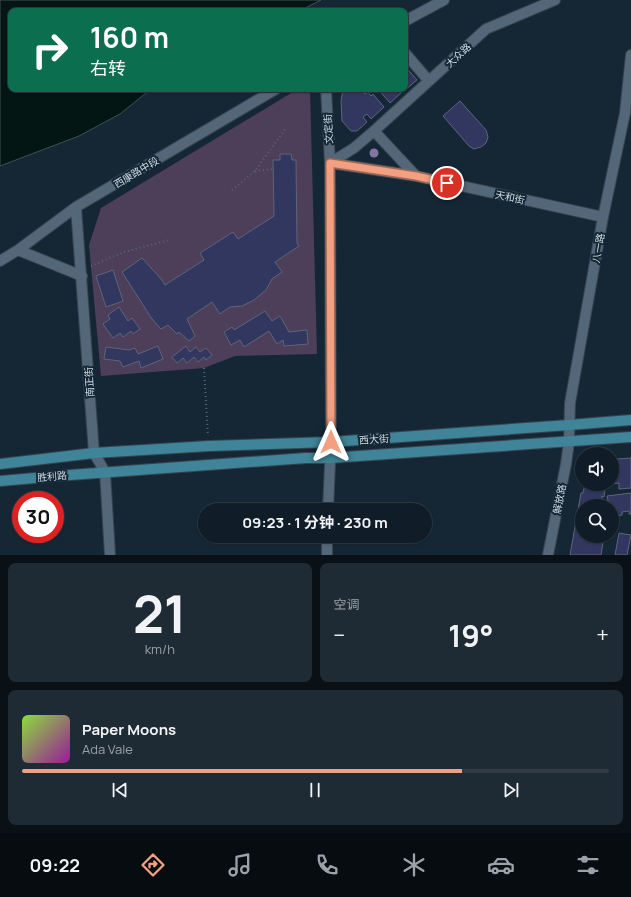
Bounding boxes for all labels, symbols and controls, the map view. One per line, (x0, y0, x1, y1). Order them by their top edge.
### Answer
text: 160 m (90, 18, 169, 56)
icon: right (24, 24, 76, 76)
street label: 大众路 (442, 40, 474, 70)
text: 右转 (90, 56, 126, 80)
street label: 文定街 (320, 114, 336, 144)
street label: 西康路中段 (111, 153, 161, 191)
pin (430, 166, 464, 200)
icon: arrive (436, 172, 458, 194)
street label: 天和街 (494, 187, 526, 207)
street label: 八一路 (589, 232, 607, 264)
street label: 南正街 (81, 367, 97, 397)
position arrow (310, 421, 352, 463)
street label: 西大街 (359, 431, 389, 447)
map controls (575, 447, 619, 543)
button: sound (575, 447, 619, 491)
street label: 胜利路 (36, 468, 68, 484)
street label: 解放路 (549, 483, 569, 515)
speed limit sign: 30 (12, 491, 64, 543)
button: search (575, 499, 619, 543)
text: 09:23 · 1 分钟 · 230 m (242, 512, 388, 533)
text: 21 (133, 578, 187, 649)
text: 空调 (334, 595, 360, 613)
text: 19° (448, 615, 494, 656)
text: − (334, 620, 345, 650)
text: + (596, 620, 609, 650)
text: km/h (145, 640, 175, 658)
text: Paper Moons (82, 719, 176, 740)
text: Ada Vale (82, 740, 133, 758)
icon: previous (109, 779, 131, 801)
icon: pause (304, 779, 326, 801)
icon: next (500, 779, 522, 801)
icon: directions (139, 851, 167, 879)
icon: music (226, 851, 254, 879)
icon: phone (313, 851, 341, 879)
icon: climate (400, 851, 428, 879)
icon: car (487, 851, 515, 879)
icon: filters (574, 851, 602, 879)
text: 09:22 (29, 853, 80, 877)

